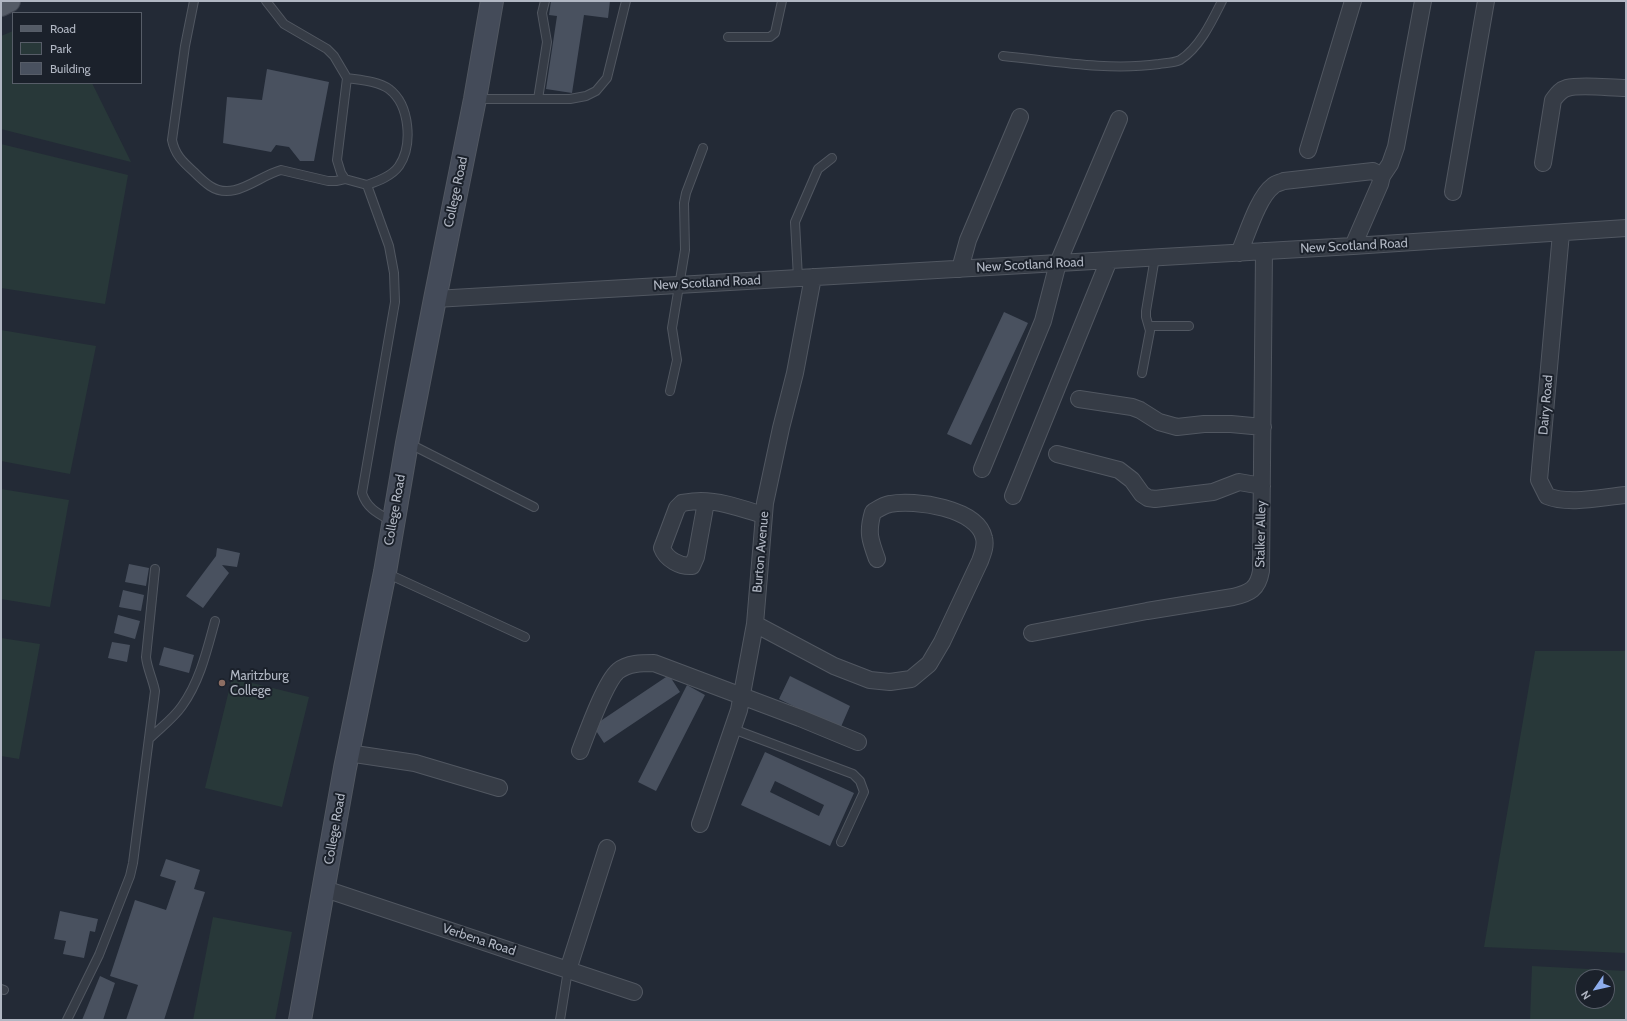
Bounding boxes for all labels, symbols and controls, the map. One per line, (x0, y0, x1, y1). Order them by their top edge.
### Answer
legend (12, 12, 142, 84)
text: Road (50, 21, 76, 36)
text: Park (50, 41, 72, 56)
text: Building (50, 61, 91, 76)
street label: College Road (441, 155, 471, 229)
street label: New Scotland Road (1300, 235, 1408, 257)
street label: New Scotland Road (976, 254, 1084, 276)
street label: New Scotland Road (653, 272, 761, 294)
street label: Dairy Road (1536, 374, 1556, 436)
street label: College Road (381, 473, 409, 547)
street label: Stalker Alley (1253, 500, 1269, 568)
street label: Burton Avenue (750, 511, 772, 593)
place label: Maritzburg College (230, 668, 289, 699)
marker: Maritzburg College (217, 678, 227, 688)
street label: College Road (321, 792, 349, 866)
street label: Verbena Road (440, 921, 518, 959)
north arrow (1575, 969, 1615, 1009)
text: N (1578, 988, 1594, 1002)

